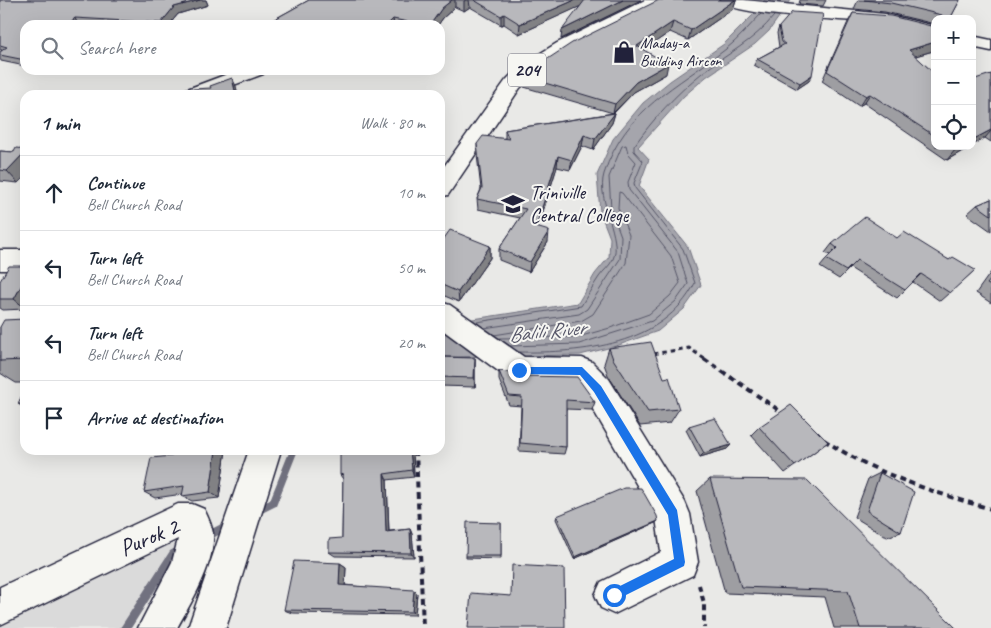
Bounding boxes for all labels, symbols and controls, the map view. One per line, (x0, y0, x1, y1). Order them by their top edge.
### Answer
map controls (931, 15, 976, 150)
button: + (931, 15, 976, 60)
search box (20, 20, 445, 75)
place label: Maday-a Building Aircon (640, 33, 722, 71)
icon: search (38, 34, 66, 62)
text: Search here (78, 36, 155, 60)
shop icon: Maday-a Building Aircon (611, 39, 637, 65)
road number: 204 (508, 54, 546, 86)
button: − (931, 60, 976, 105)
button: locate (931, 105, 976, 150)
text: 1 min (40, 110, 80, 136)
text: Walk · 80 m (360, 113, 425, 133)
text: Continue (87, 171, 144, 195)
icon: ahead (40, 179, 68, 207)
place label: Triniville Central College (530, 180, 630, 228)
text: 10 m (398, 183, 425, 203)
school or university icon: Triniville Central College (500, 191, 526, 217)
text: Bell Church Road (87, 195, 181, 215)
text: Turn left (87, 246, 142, 270)
icon: left (40, 254, 68, 282)
text: 50 m (398, 258, 425, 278)
text: Bell Church Road (87, 270, 181, 290)
water label: Balili River (508, 314, 591, 348)
text: Turn left (87, 321, 142, 345)
icon: left (40, 329, 68, 357)
text: 20 m (398, 333, 425, 353)
text: Bell Church Road (87, 345, 181, 365)
route end (508, 359, 531, 382)
icon: arrive (40, 404, 68, 432)
text: Arrive at destination (87, 406, 223, 430)
street label: Purok 2 (115, 510, 185, 563)
route start (603, 584, 626, 607)

